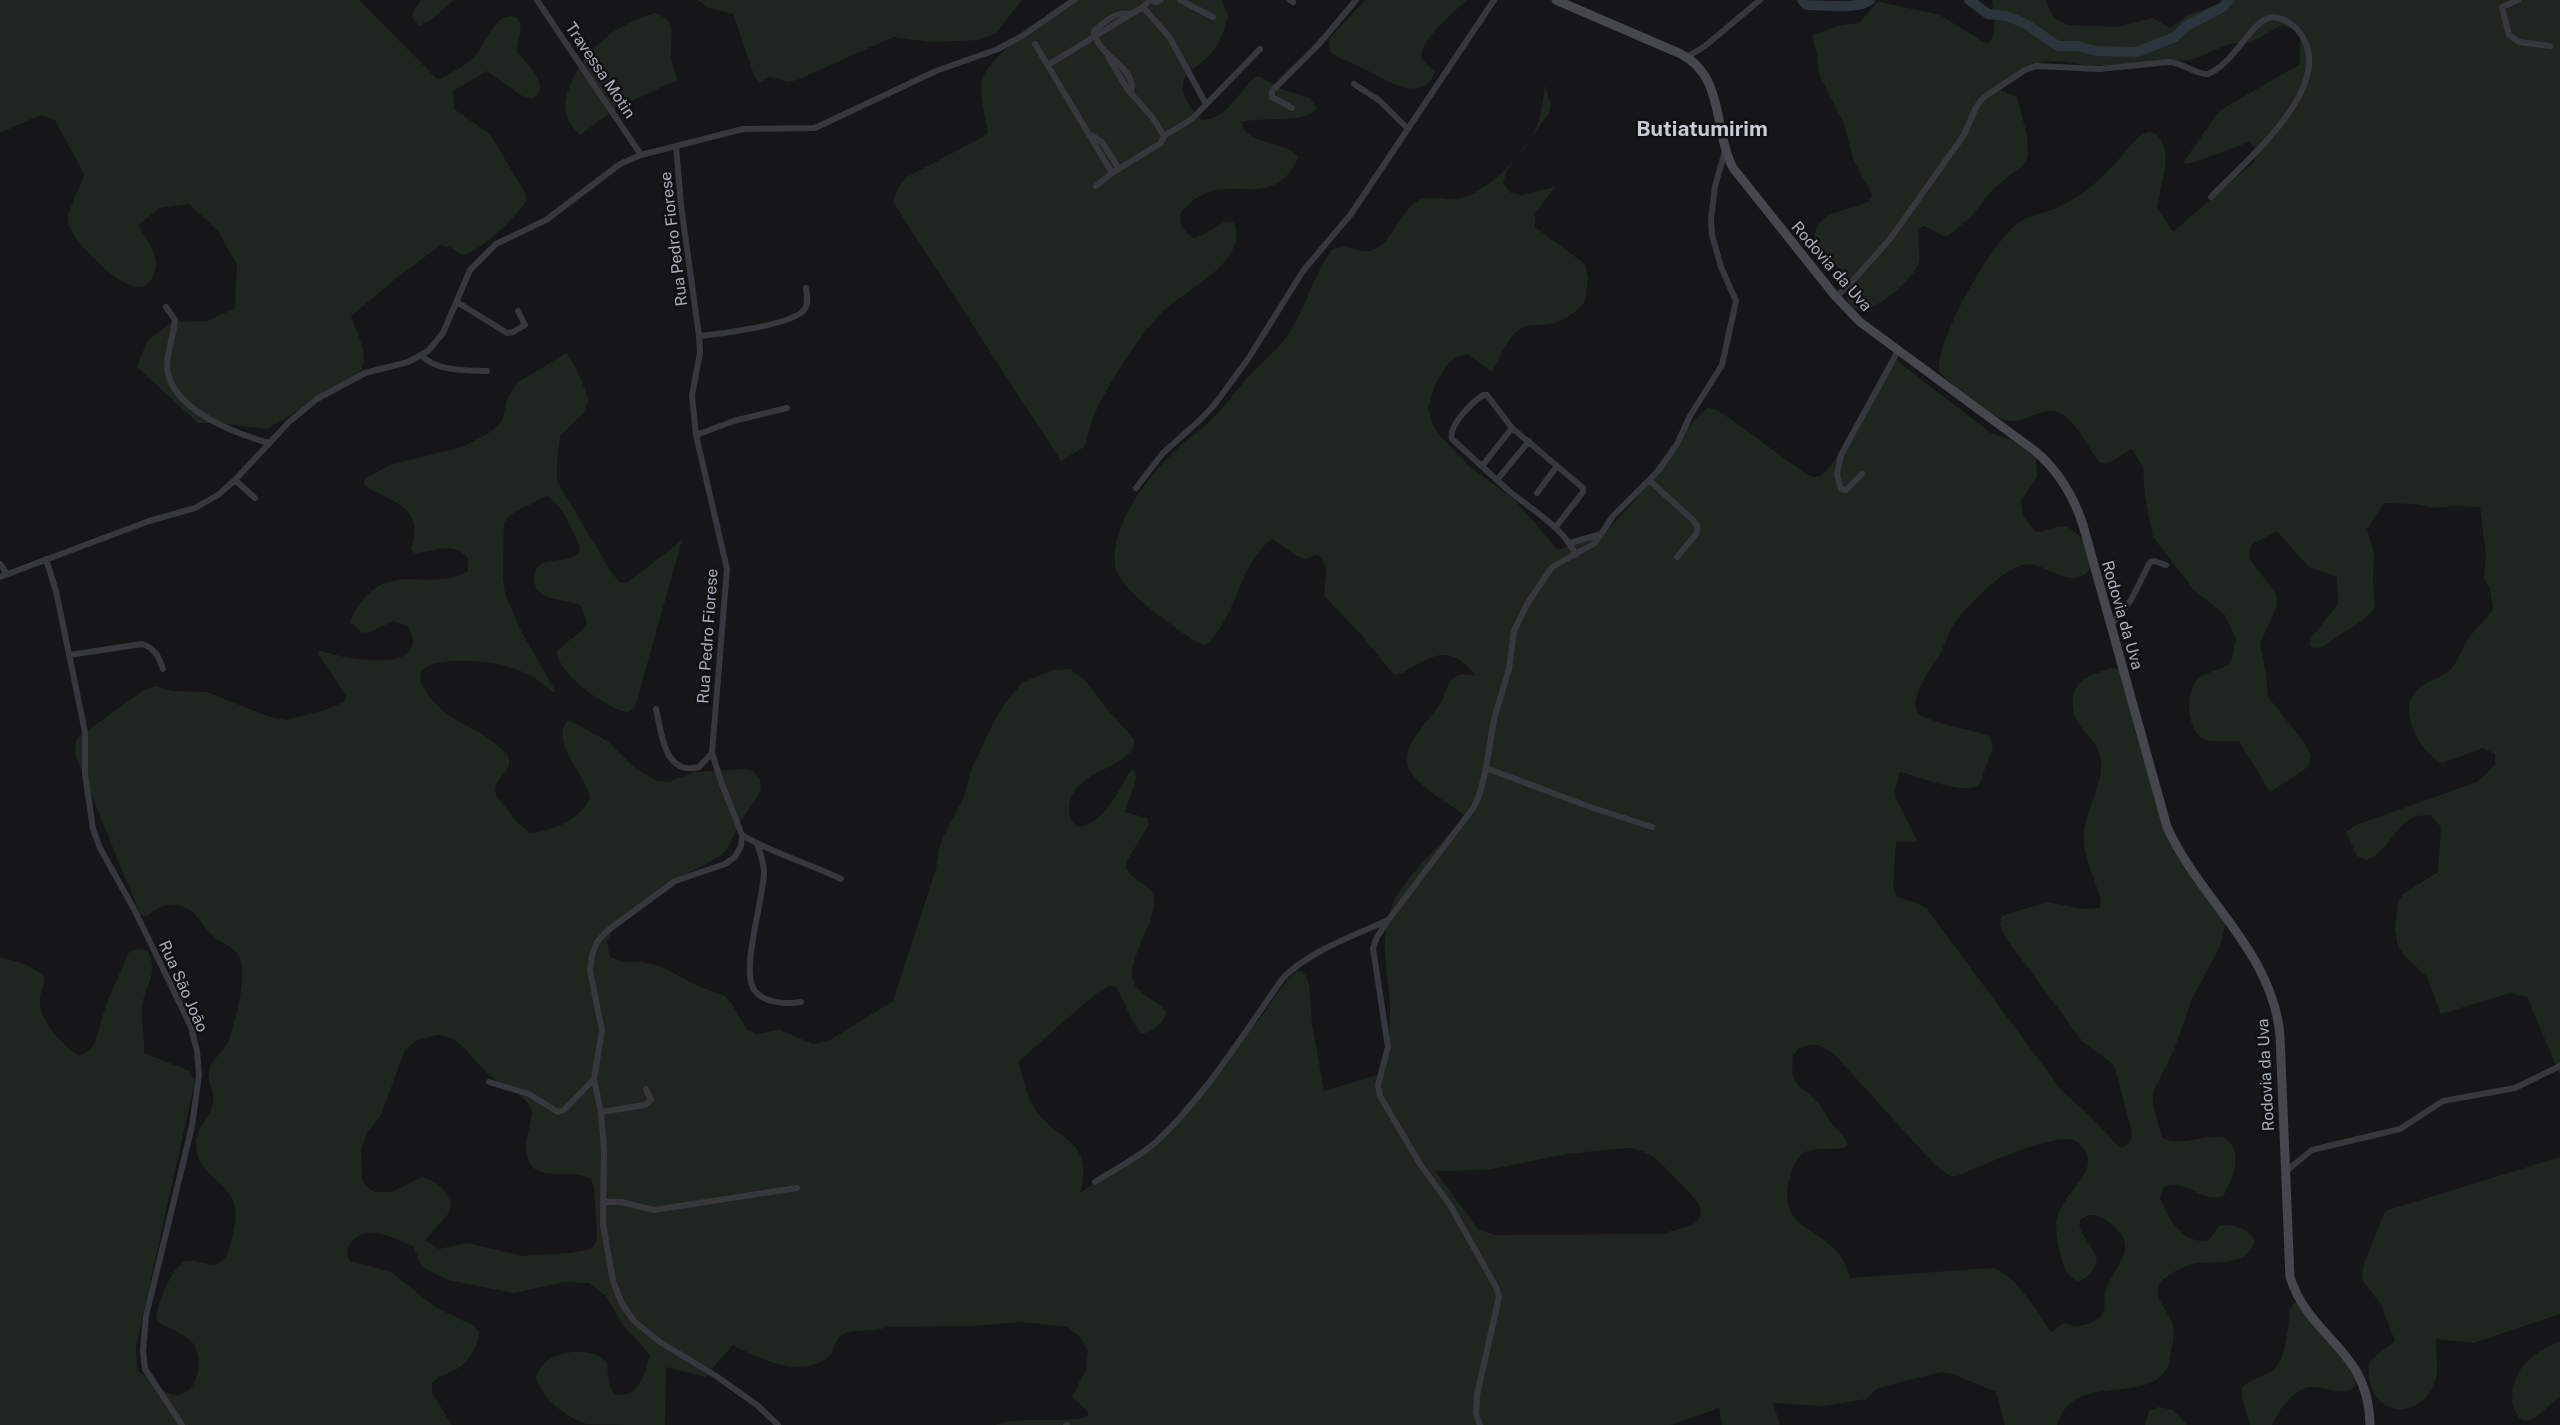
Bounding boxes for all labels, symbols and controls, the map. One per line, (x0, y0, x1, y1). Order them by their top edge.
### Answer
street label: Travessa Motin (561, 19, 640, 122)
district label: Butiatumirim (1636, 116, 1768, 141)
street label: Rua Pedro Fiorese (656, 171, 691, 307)
street label: Rodovia da Uva (1787, 218, 1876, 315)
street label: Rodovia da Uva (2098, 558, 2147, 672)
street label: Rua Pedro Fiorese (693, 568, 722, 704)
street label: Rua São João (155, 938, 212, 1035)
street label: Rodovia da Uva (2253, 1018, 2278, 1132)

